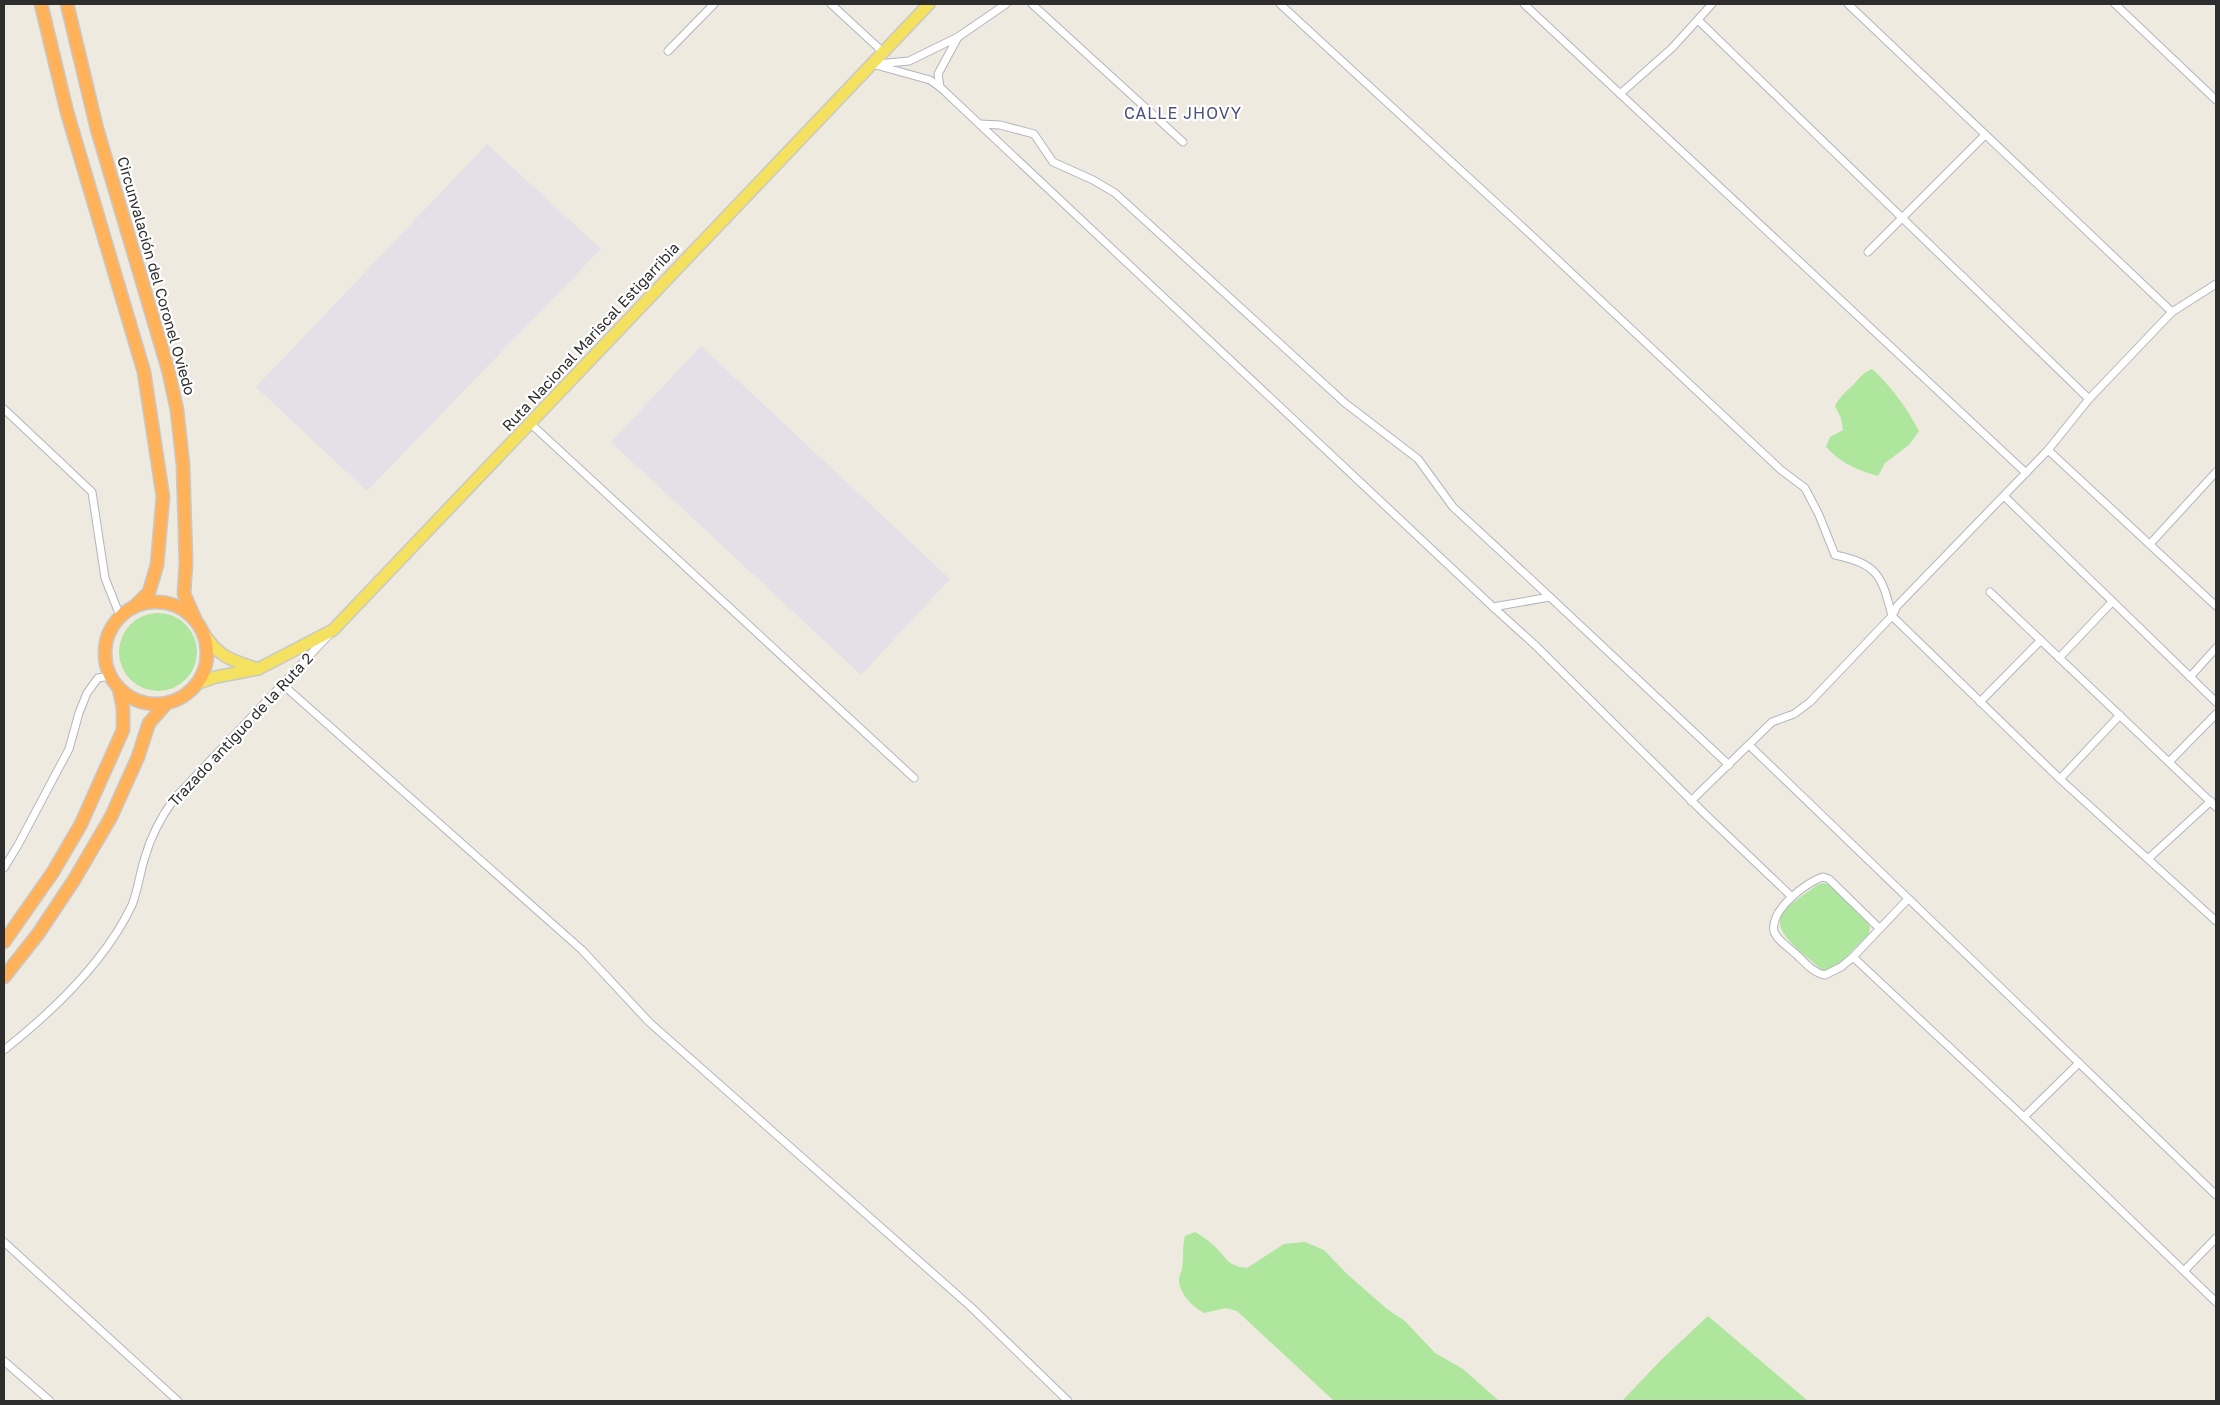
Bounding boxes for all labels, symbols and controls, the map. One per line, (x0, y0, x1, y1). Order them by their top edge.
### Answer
district label: CALLE JHOVY (1124, 103, 1242, 123)
street label: Circunvalación del Coronel Oviedo (114, 154, 200, 397)
street label: Ruta Nacional Mariscal Estigarribia (498, 238, 683, 434)
street label: Trazado antiguo de la Ruta 2 (164, 649, 316, 810)

